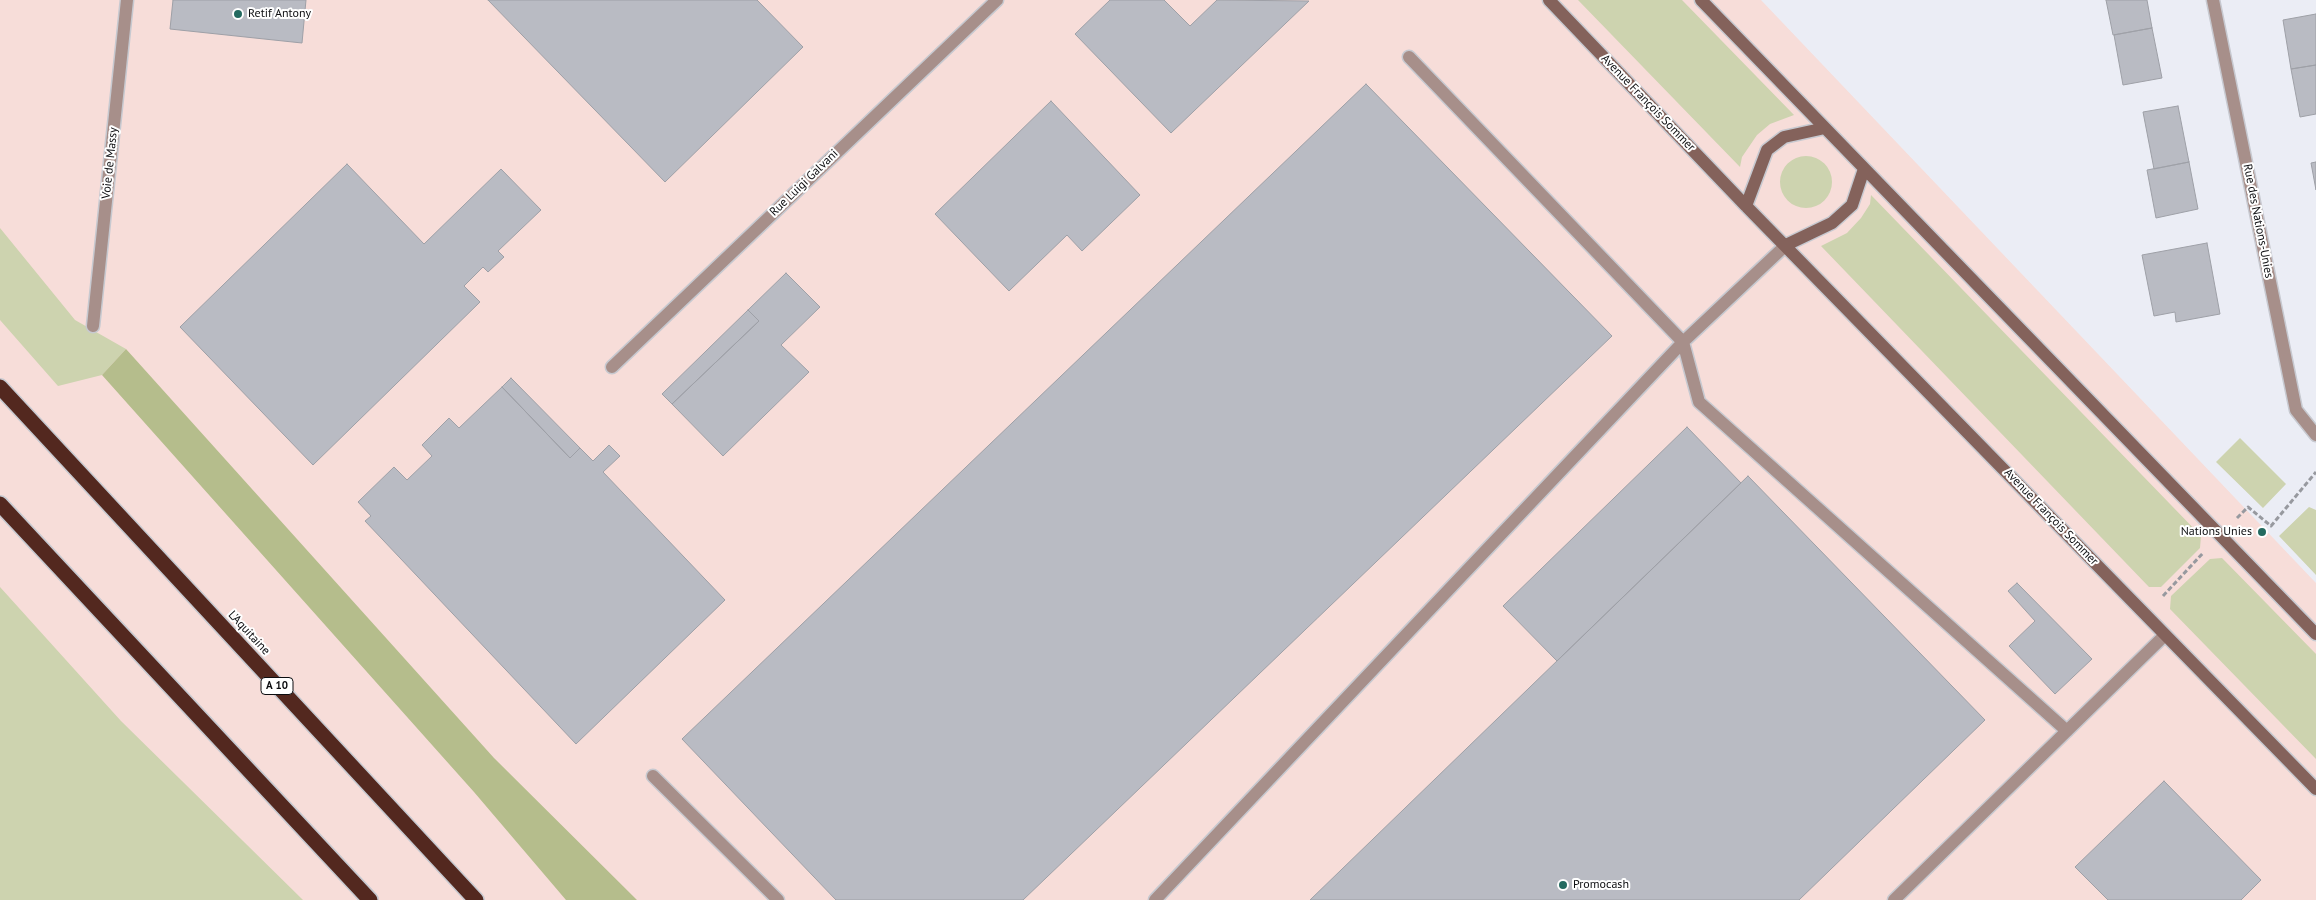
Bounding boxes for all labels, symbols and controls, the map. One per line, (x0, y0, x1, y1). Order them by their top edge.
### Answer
place label: Retif Antony (248, 7, 311, 21)
marker: Retif Antony (232, 8, 244, 20)
street label: Avenue François Sommer (1598, 52, 1698, 154)
street label: Voie de Massy (99, 126, 121, 200)
street label: Rue Luigi Galvani (767, 147, 841, 219)
street label: Rue des Nations-Unies (2240, 163, 2276, 279)
street label: Avenue François Sommer (2001, 466, 2101, 568)
place label: Nations Unies (2181, 525, 2252, 539)
marker: Nations Unies (2256, 526, 2268, 538)
street label: L'Aquitaine (225, 608, 273, 658)
road number: A 10 (261, 678, 293, 694)
place label: Promocash (1573, 878, 1629, 892)
marker: Promocash (1557, 879, 1569, 891)

